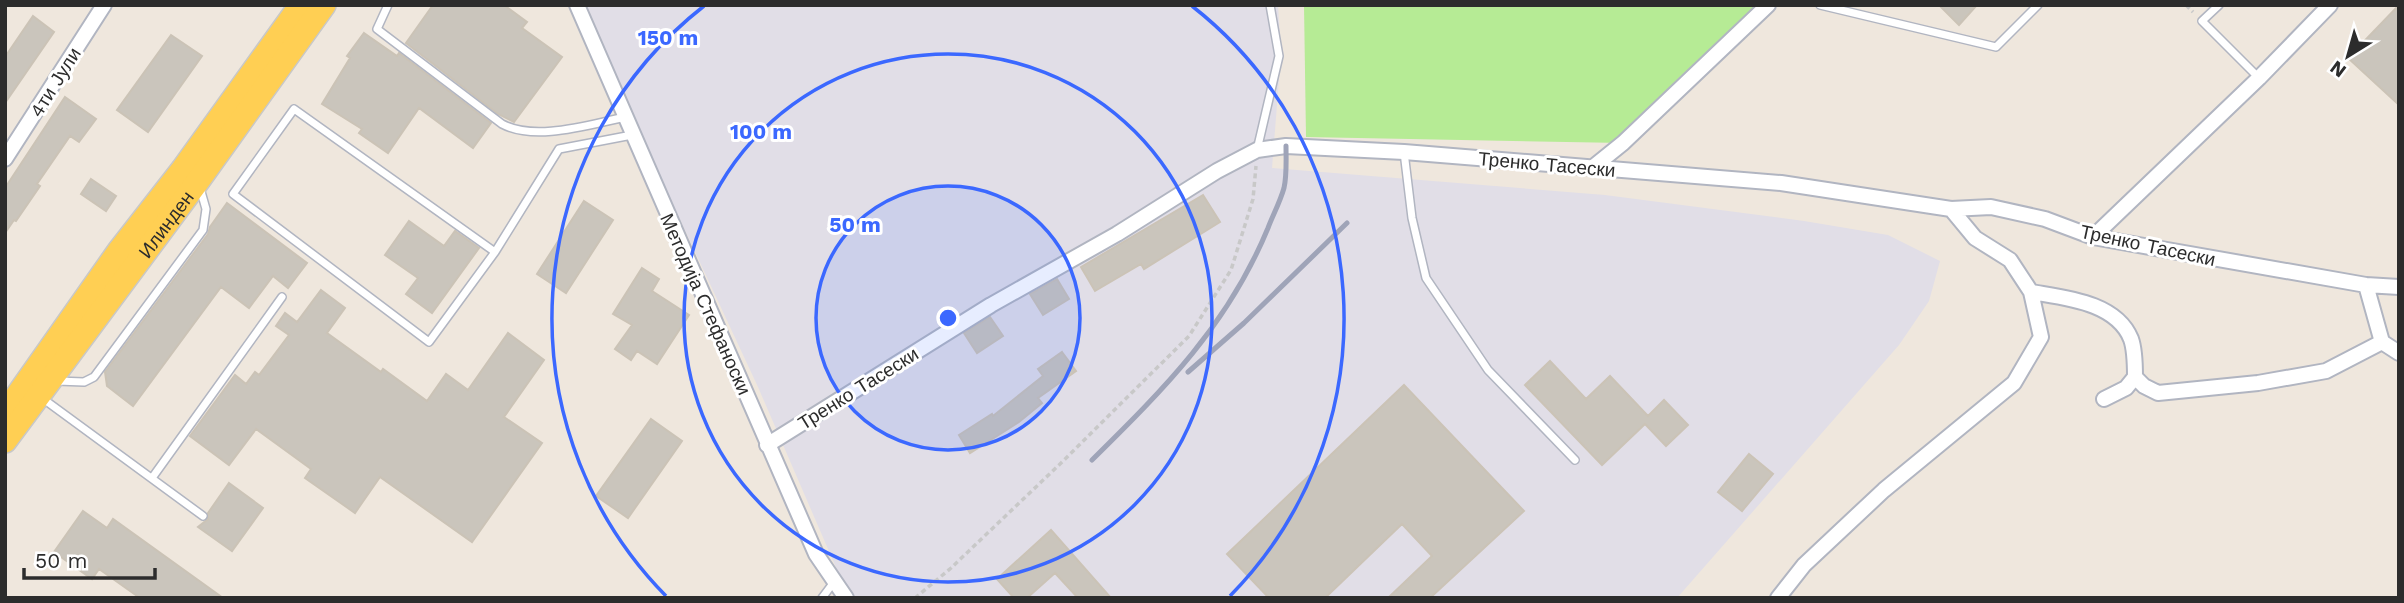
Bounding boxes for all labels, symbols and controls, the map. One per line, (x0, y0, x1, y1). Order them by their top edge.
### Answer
north arrow (2313, 21, 2383, 91)
text: 150 m (638, 25, 698, 50)
street label: 4ти Јули (25, 43, 86, 121)
text: N (2326, 56, 2351, 83)
text: 100 m (730, 119, 792, 144)
street label: Тренко Тасески (1477, 147, 1616, 182)
street label: Илинден (134, 186, 199, 263)
street label: Методија Стефаноски (655, 210, 756, 398)
text: 50 m (829, 212, 881, 237)
street label: Тренко Тасески (2078, 220, 2218, 271)
centre of rings (936, 306, 960, 330)
street label: Тренко Тасески (794, 342, 923, 435)
scale bar (24, 536, 156, 580)
text: 50 m (35, 548, 87, 573)

